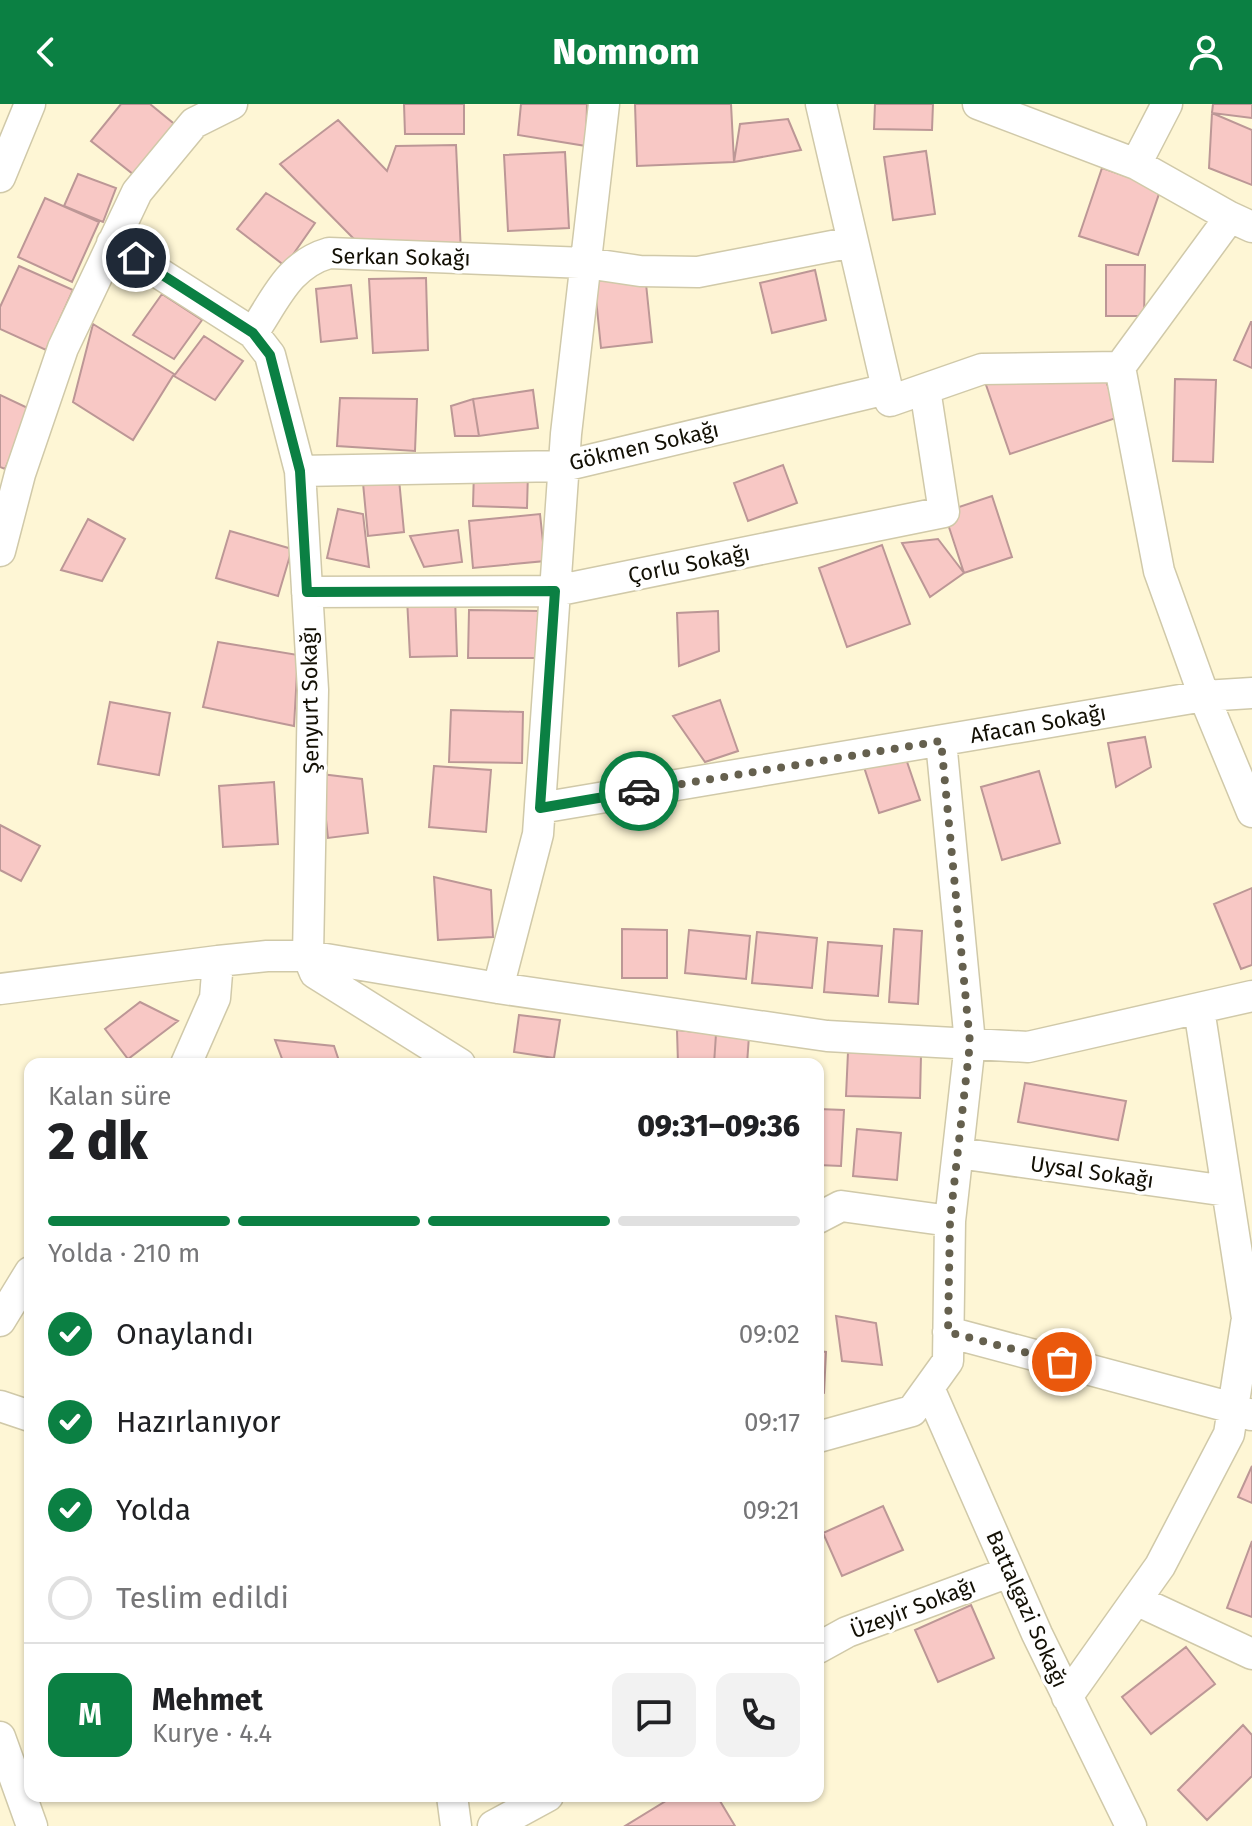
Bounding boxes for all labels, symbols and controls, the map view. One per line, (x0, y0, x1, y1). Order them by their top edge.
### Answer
icon: back (24, 30, 68, 74)
text: Nomnom (553, 30, 699, 74)
icon: person (1184, 30, 1228, 74)
pin (102, 224, 170, 292)
icon: home (114, 236, 158, 280)
street label: Serkan Sokağı (331, 242, 471, 272)
street label: Gökmen Sokağı (567, 416, 721, 476)
street label: Çorlu Sokağı (626, 539, 752, 590)
street label: Şenyurt Sokağı (295, 626, 325, 774)
street label: Afacan Sokağı (968, 699, 1108, 749)
courier (599, 751, 679, 831)
icon: car (617, 769, 661, 813)
text: Kalan süre (48, 1081, 171, 1112)
text: 09:31–09:36 (637, 1108, 800, 1144)
text: 2 dk (48, 1110, 148, 1173)
street label: Uysal Sokağı (1028, 1150, 1156, 1194)
text: Yolda · 210 m (48, 1238, 200, 1269)
icon: check (48, 1312, 92, 1356)
text: Onaylandı (116, 1316, 254, 1352)
text: 09:02 (739, 1319, 800, 1350)
pin (1028, 1328, 1096, 1396)
icon: bag (1040, 1340, 1084, 1384)
icon: check (48, 1400, 92, 1444)
text: Hazırlanıyor (116, 1404, 281, 1440)
text: 09:17 (744, 1407, 800, 1438)
icon: check (48, 1488, 92, 1532)
text: Yolda (116, 1492, 191, 1528)
text: 09:21 (742, 1495, 800, 1526)
street label: Battalgazi Sokağı (980, 1526, 1074, 1692)
street label: Üzeyir Sokağı (846, 1572, 980, 1644)
text: Teslim edildi (116, 1580, 289, 1616)
button: chat (612, 1673, 696, 1757)
button: phone (716, 1673, 800, 1757)
text: Mehmet (152, 1682, 263, 1718)
text: M (78, 1697, 102, 1733)
text: Kurye · 4.4 (152, 1718, 272, 1749)

